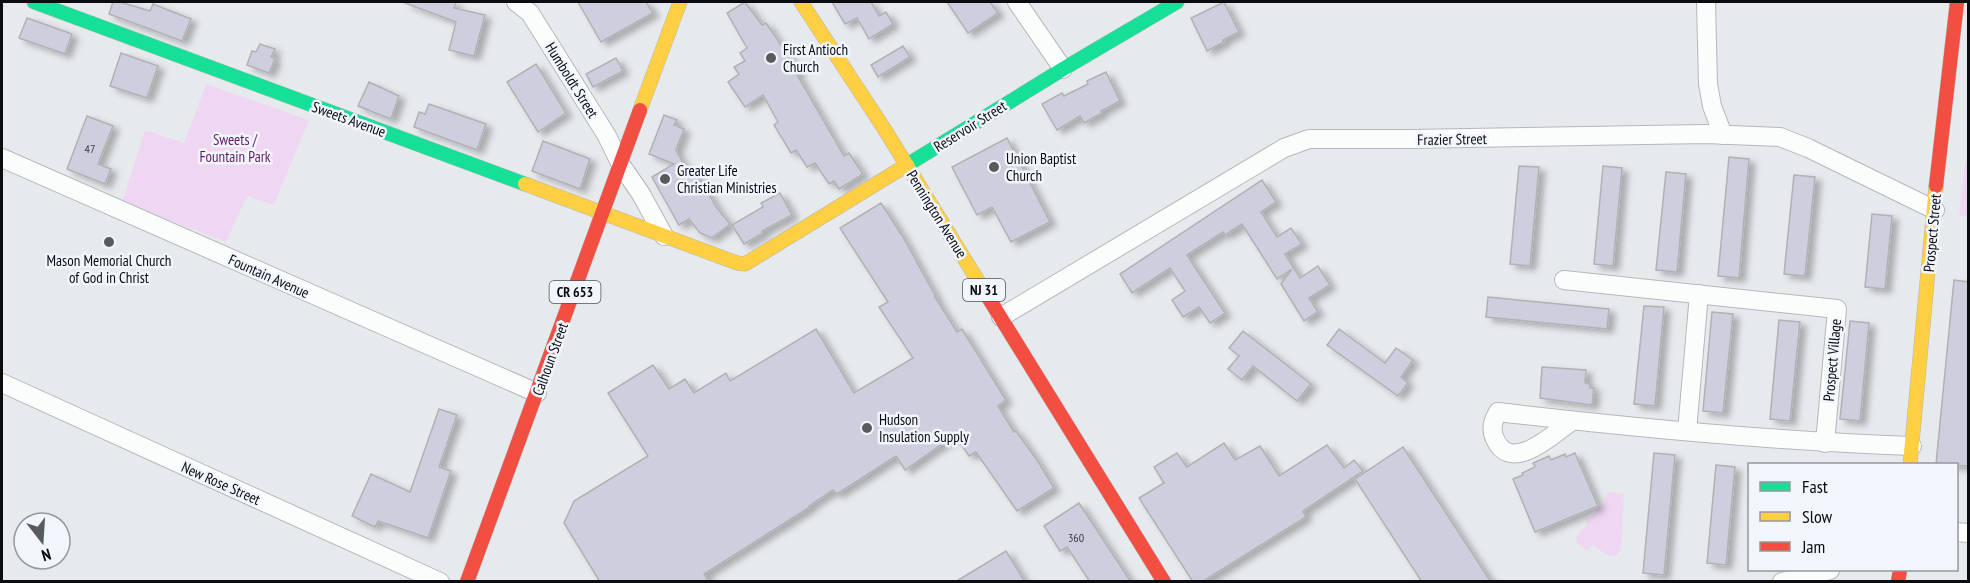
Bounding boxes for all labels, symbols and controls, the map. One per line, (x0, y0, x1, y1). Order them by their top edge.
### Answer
street label: Humboldt Street (541, 39, 603, 121)
place label: First Antioch Church (783, 40, 848, 76)
marker: First Antioch Church (764, 51, 778, 65)
street label: Reservoir Street (930, 96, 1010, 156)
street label: Sweets Avenue (309, 97, 389, 141)
street label: Frazier Street (1417, 129, 1487, 149)
park label: Sweets / Fountain Park (199, 130, 271, 166)
house number: 47 (85, 141, 95, 156)
place label: Union Baptist Church (1006, 149, 1076, 185)
marker: Union Baptist Church (987, 160, 1001, 174)
place label: Greater Life Christian Ministries (677, 161, 777, 197)
street label: Pennington Avenue (903, 167, 971, 261)
marker: Greater Life Christian Ministries (658, 172, 672, 186)
street label: Prospect Street (1919, 193, 1945, 273)
marker: Mason Memorial Church of God in Christ (102, 235, 116, 249)
street label: Fountain Avenue (226, 250, 312, 302)
place label: Mason Memorial Church of God in Christ (47, 251, 171, 287)
road number: NJ 31 (963, 279, 1005, 301)
road number: CR 653 (550, 281, 600, 303)
street label: Prospect Village (1819, 318, 1845, 402)
street label: Calhoun Street (528, 320, 572, 398)
place label: Hudson Insulation Supply (879, 410, 969, 446)
marker: Hudson Insulation Supply (860, 421, 874, 435)
street label: New Rose Street (179, 457, 263, 509)
legend (1748, 463, 1958, 571)
text: Fast (1802, 475, 1828, 498)
text: Slow (1802, 505, 1833, 528)
north arrow (12, 511, 72, 571)
house number: 360 (1068, 530, 1084, 545)
text: Jam (1801, 535, 1825, 558)
text: N (39, 545, 53, 566)

